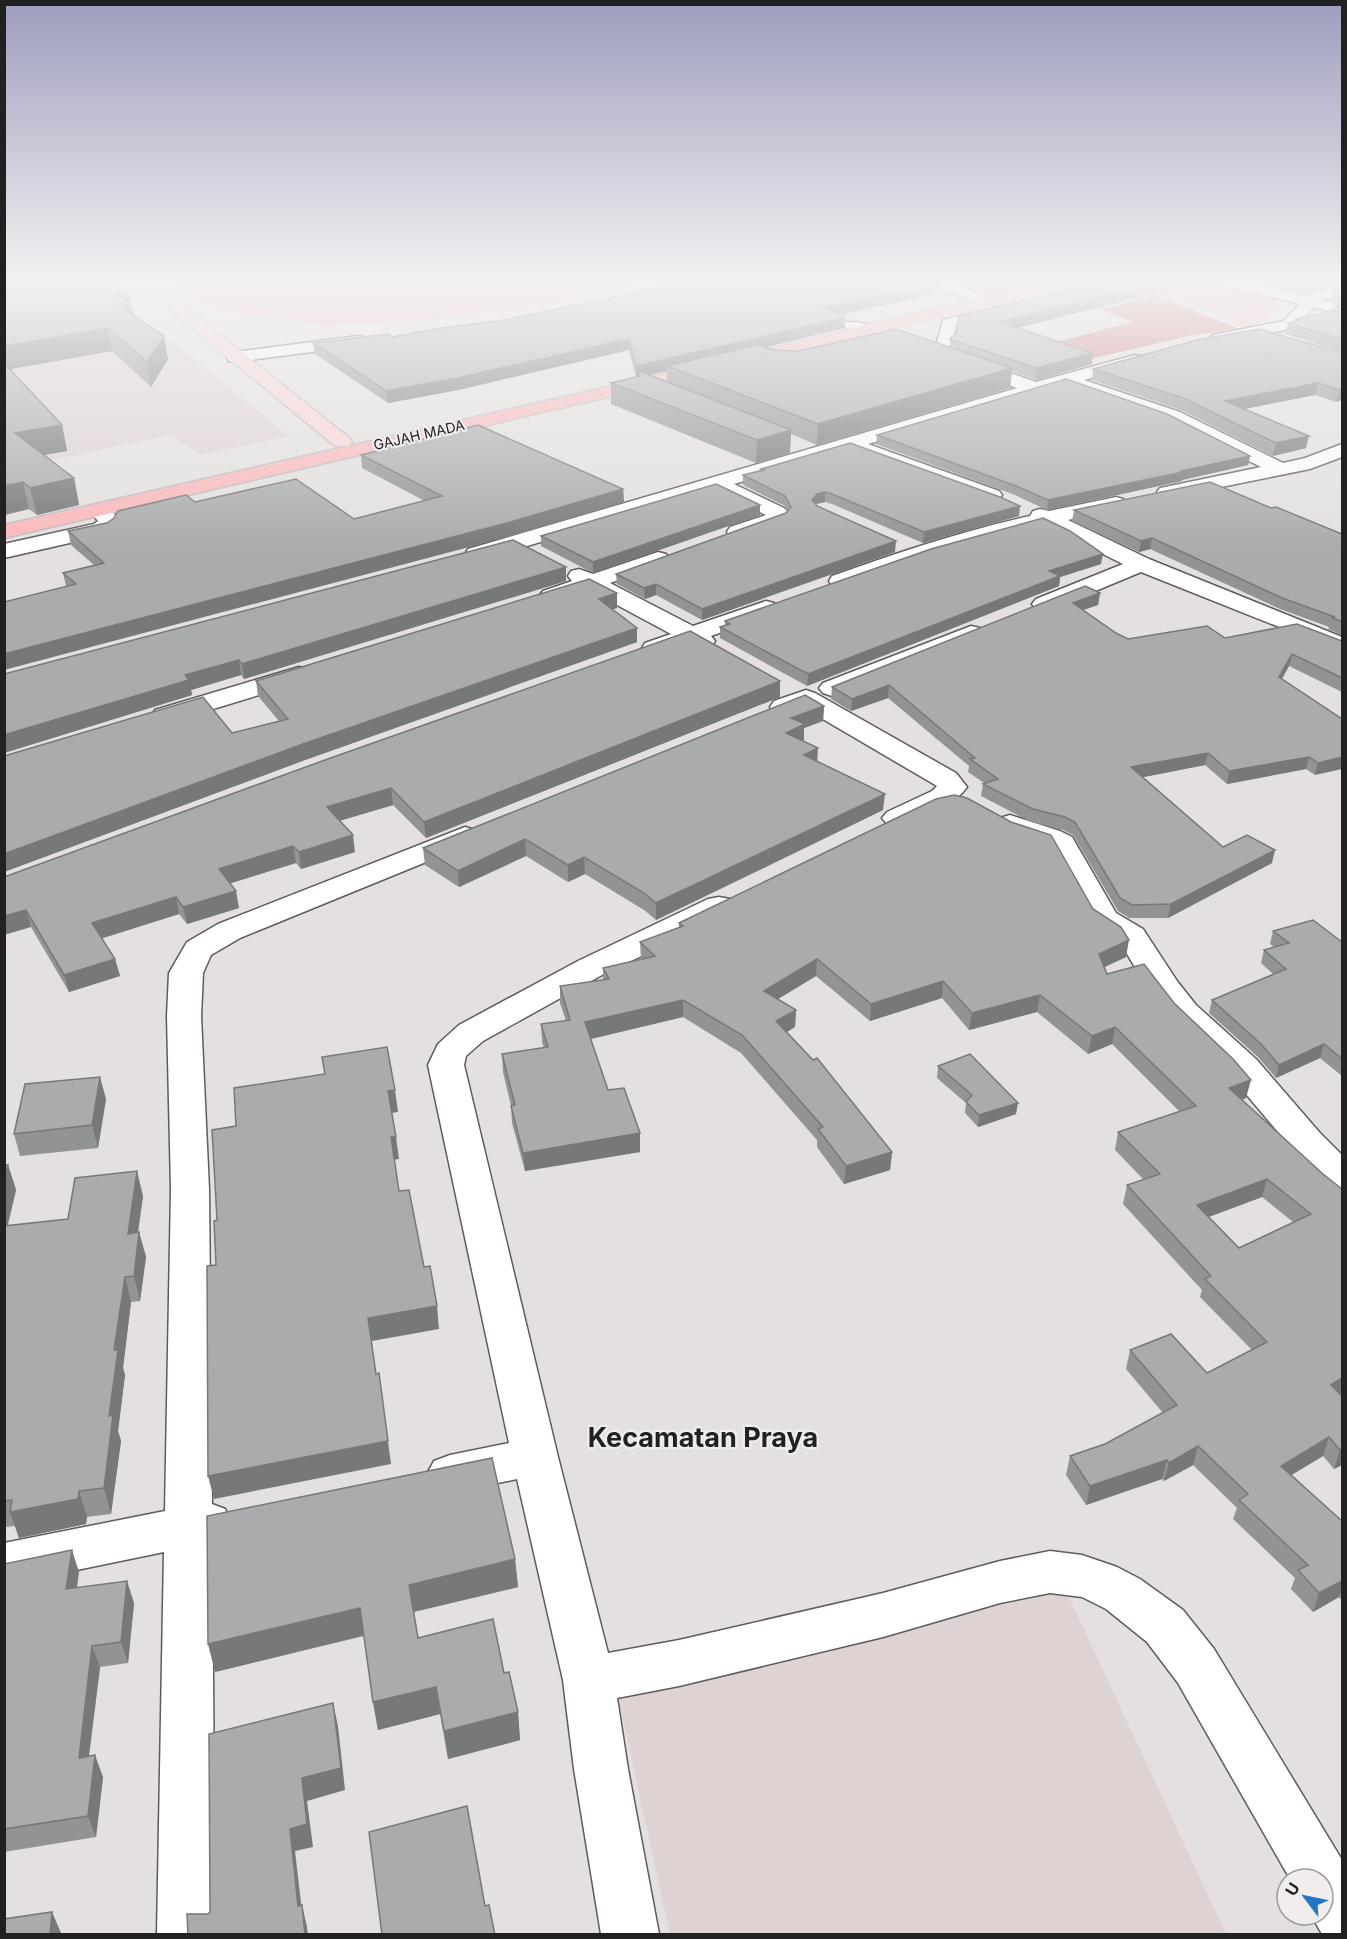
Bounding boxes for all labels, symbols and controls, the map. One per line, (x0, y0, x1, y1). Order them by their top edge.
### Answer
street label: GAJAH MADA (372, 416, 466, 453)
district label: Kecamatan Praya (588, 1421, 818, 1454)
north arrow (1275, 1867, 1335, 1927)
text: U (1281, 1879, 1304, 1899)

